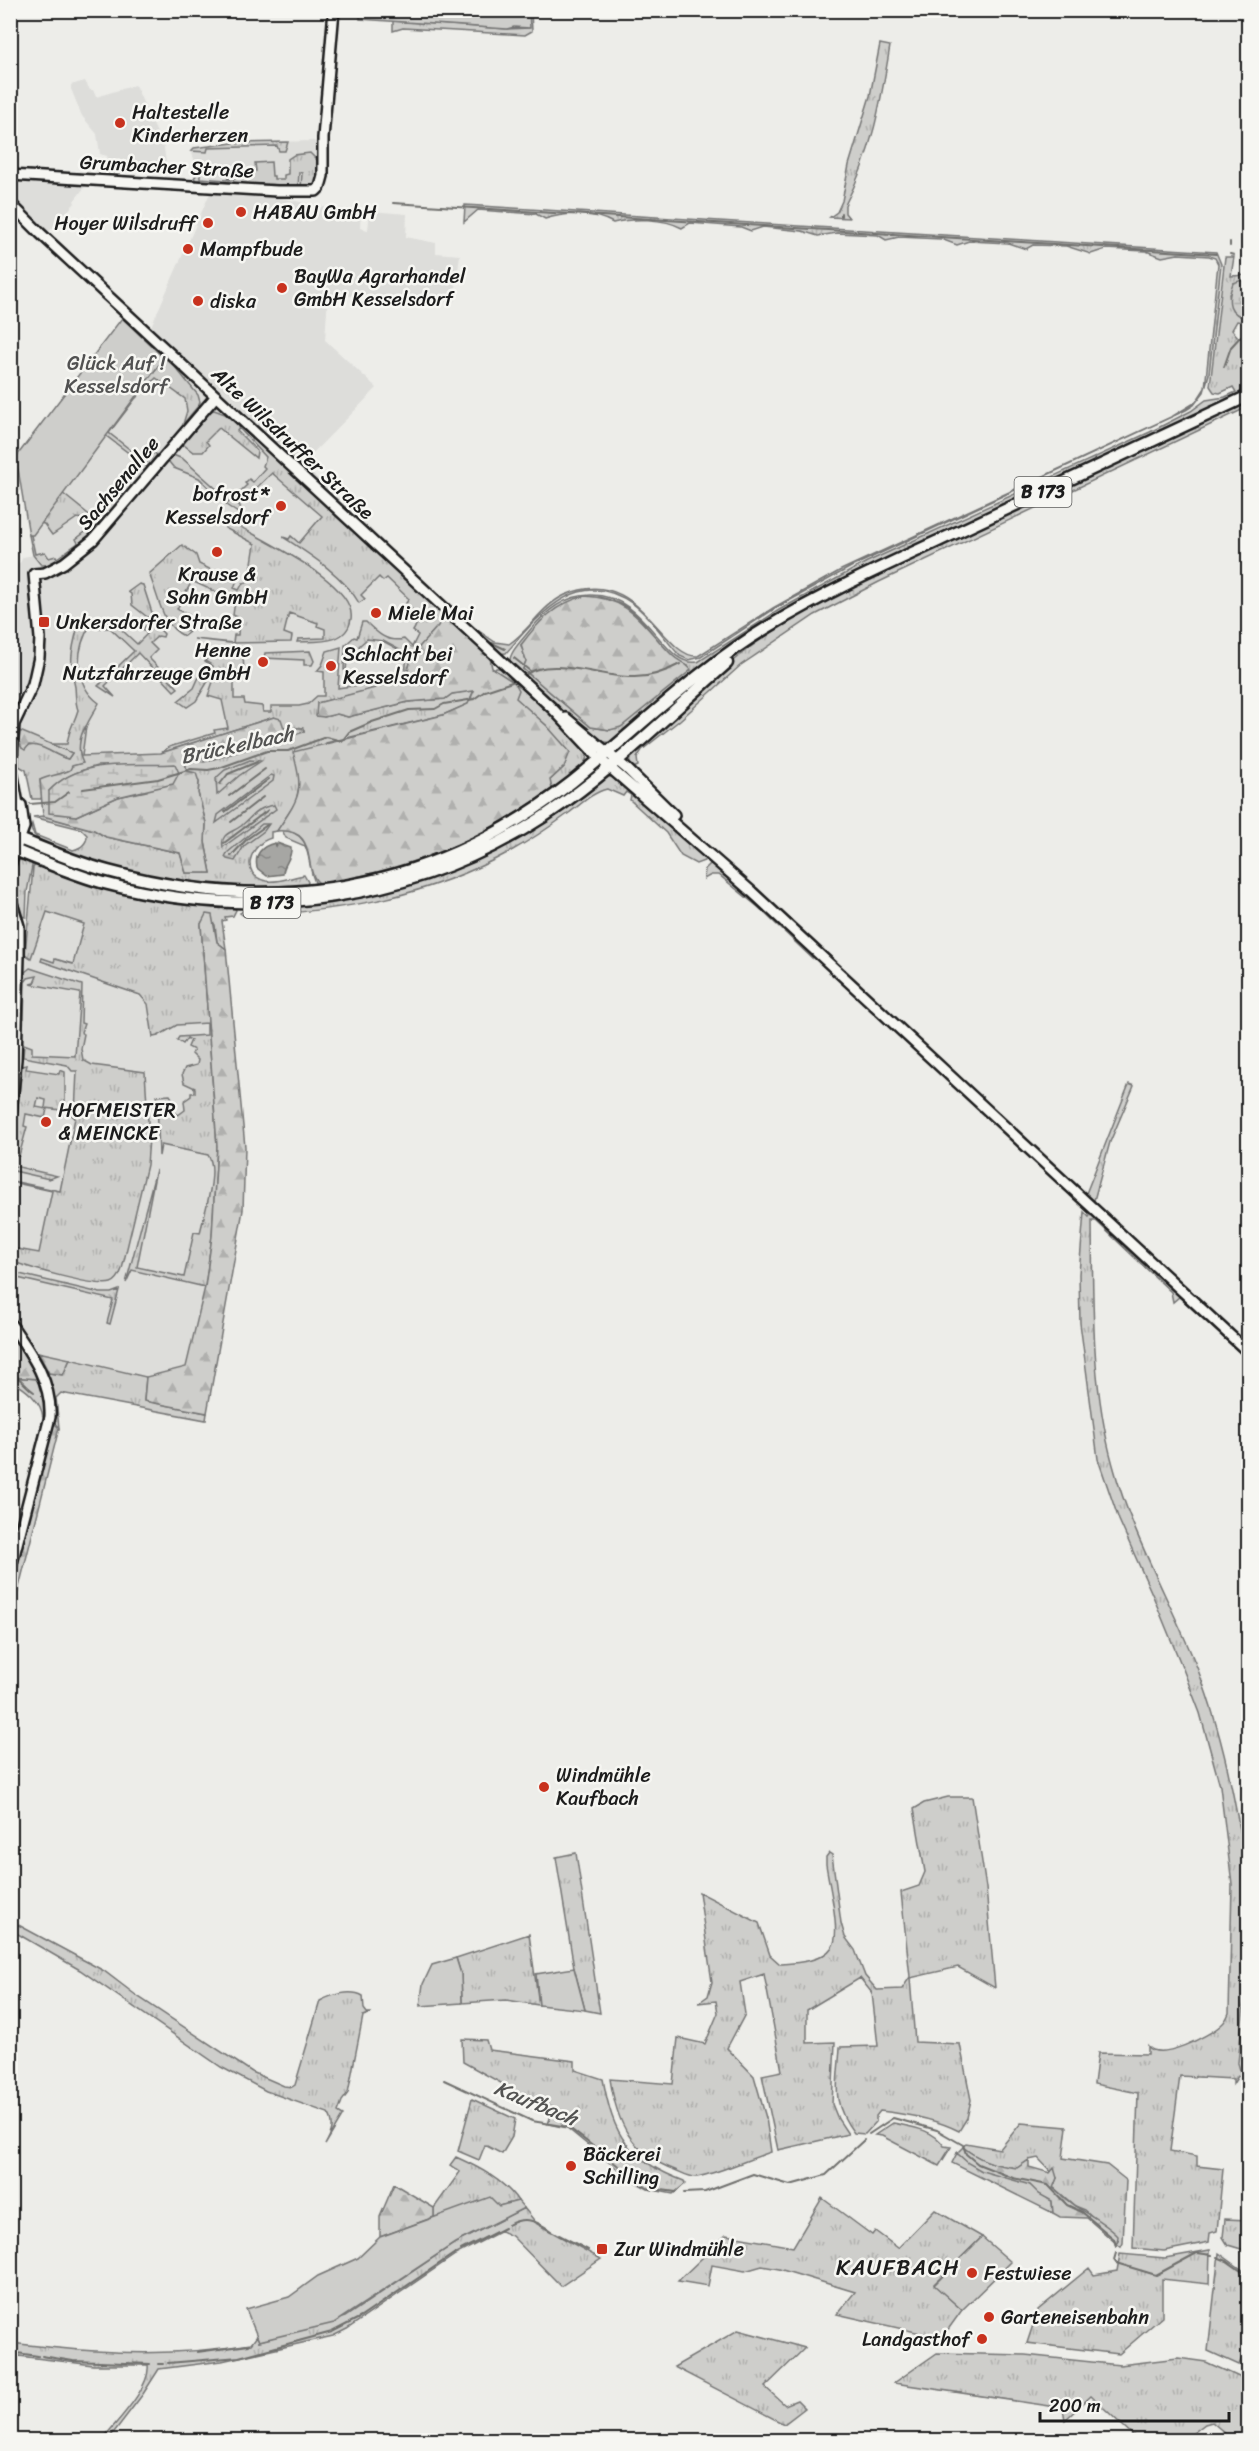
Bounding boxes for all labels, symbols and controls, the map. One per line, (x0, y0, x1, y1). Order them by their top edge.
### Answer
place label: Haltestelle Kinderherzen (132, 95, 249, 153)
marker: Haltestelle Kinderherzen (113, 116, 127, 130)
street label: Grumbacher Straße (79, 144, 255, 189)
place label: HABAU GmbH (253, 195, 377, 230)
marker: HABAU GmbH (234, 205, 248, 219)
place label: Hoyer Wilsdruff (54, 206, 199, 241)
marker: Hoyer Wilsdruff (201, 216, 215, 230)
place label: Mampfbude (200, 232, 303, 267)
marker: Mampfbude (181, 242, 195, 256)
place label: BayWa Agrarhandel GmbH Kesselsdorf (294, 259, 467, 317)
marker: BayWa Agrarhandel GmbH Kesselsdorf (275, 281, 289, 295)
place label: diska (210, 284, 257, 319)
marker: diska (191, 294, 205, 308)
park label: Glück Auf ! Kesselsdorf (64, 346, 171, 404)
street label: Alte Wilsdruffer Straße (202, 357, 383, 529)
street label: Sachsenallee (68, 428, 169, 538)
place label: bofrost* Kesselsdorf (165, 477, 272, 535)
road number: B 173 (1014, 477, 1072, 507)
marker: bofrost* Kesselsdorf (274, 499, 288, 513)
marker: Krause & Sohn GmbH (210, 545, 224, 559)
place label: Krause & Sohn GmbH (166, 557, 268, 615)
place label: Miele Mai (388, 596, 475, 631)
place label: Unkersdorfer Straße (56, 605, 242, 640)
marker: Miele Mai (369, 606, 383, 620)
marker: Unkersdorfer Straße (37, 615, 51, 629)
place label: Henne Nutzfahrzeuge GmbH (63, 633, 251, 691)
place label: Schlacht bei Kesselsdorf (343, 637, 453, 695)
marker: Henne Nutzfahrzeuge GmbH (256, 655, 270, 669)
marker: Schlacht bei Kesselsdorf (324, 659, 338, 673)
water label: Brückelbach (177, 714, 299, 776)
road number: B 173 (244, 888, 300, 918)
place label: HOFMEISTER & MEINCKE (58, 1093, 176, 1151)
marker: HOFMEISTER & MEINCKE (39, 1115, 53, 1129)
place label: Windmühle Kaufbach (556, 1758, 651, 1816)
marker: Windmühle Kaufbach (537, 1780, 551, 1794)
water label: Kaufbach (488, 2069, 585, 2138)
place label: Bäckerei Schilling (583, 2137, 661, 2195)
marker: Bäckerei Schilling (564, 2159, 578, 2173)
place label: Zur Windmühle (614, 2232, 744, 2267)
marker: Zur Windmühle (595, 2242, 609, 2256)
district label: KAUFBACH (836, 2248, 960, 2287)
place label: Festwiese (984, 2256, 1072, 2291)
marker: Festwiese (965, 2266, 979, 2280)
place label: Garteneisenbahn (1001, 2300, 1149, 2335)
marker: Garteneisenbahn (982, 2310, 996, 2324)
place label: Landgasthof (862, 2322, 973, 2357)
marker: Landgasthof (975, 2332, 989, 2346)
scale bar (1040, 2385, 1229, 2423)
text: 200 m (1049, 2390, 1101, 2422)

